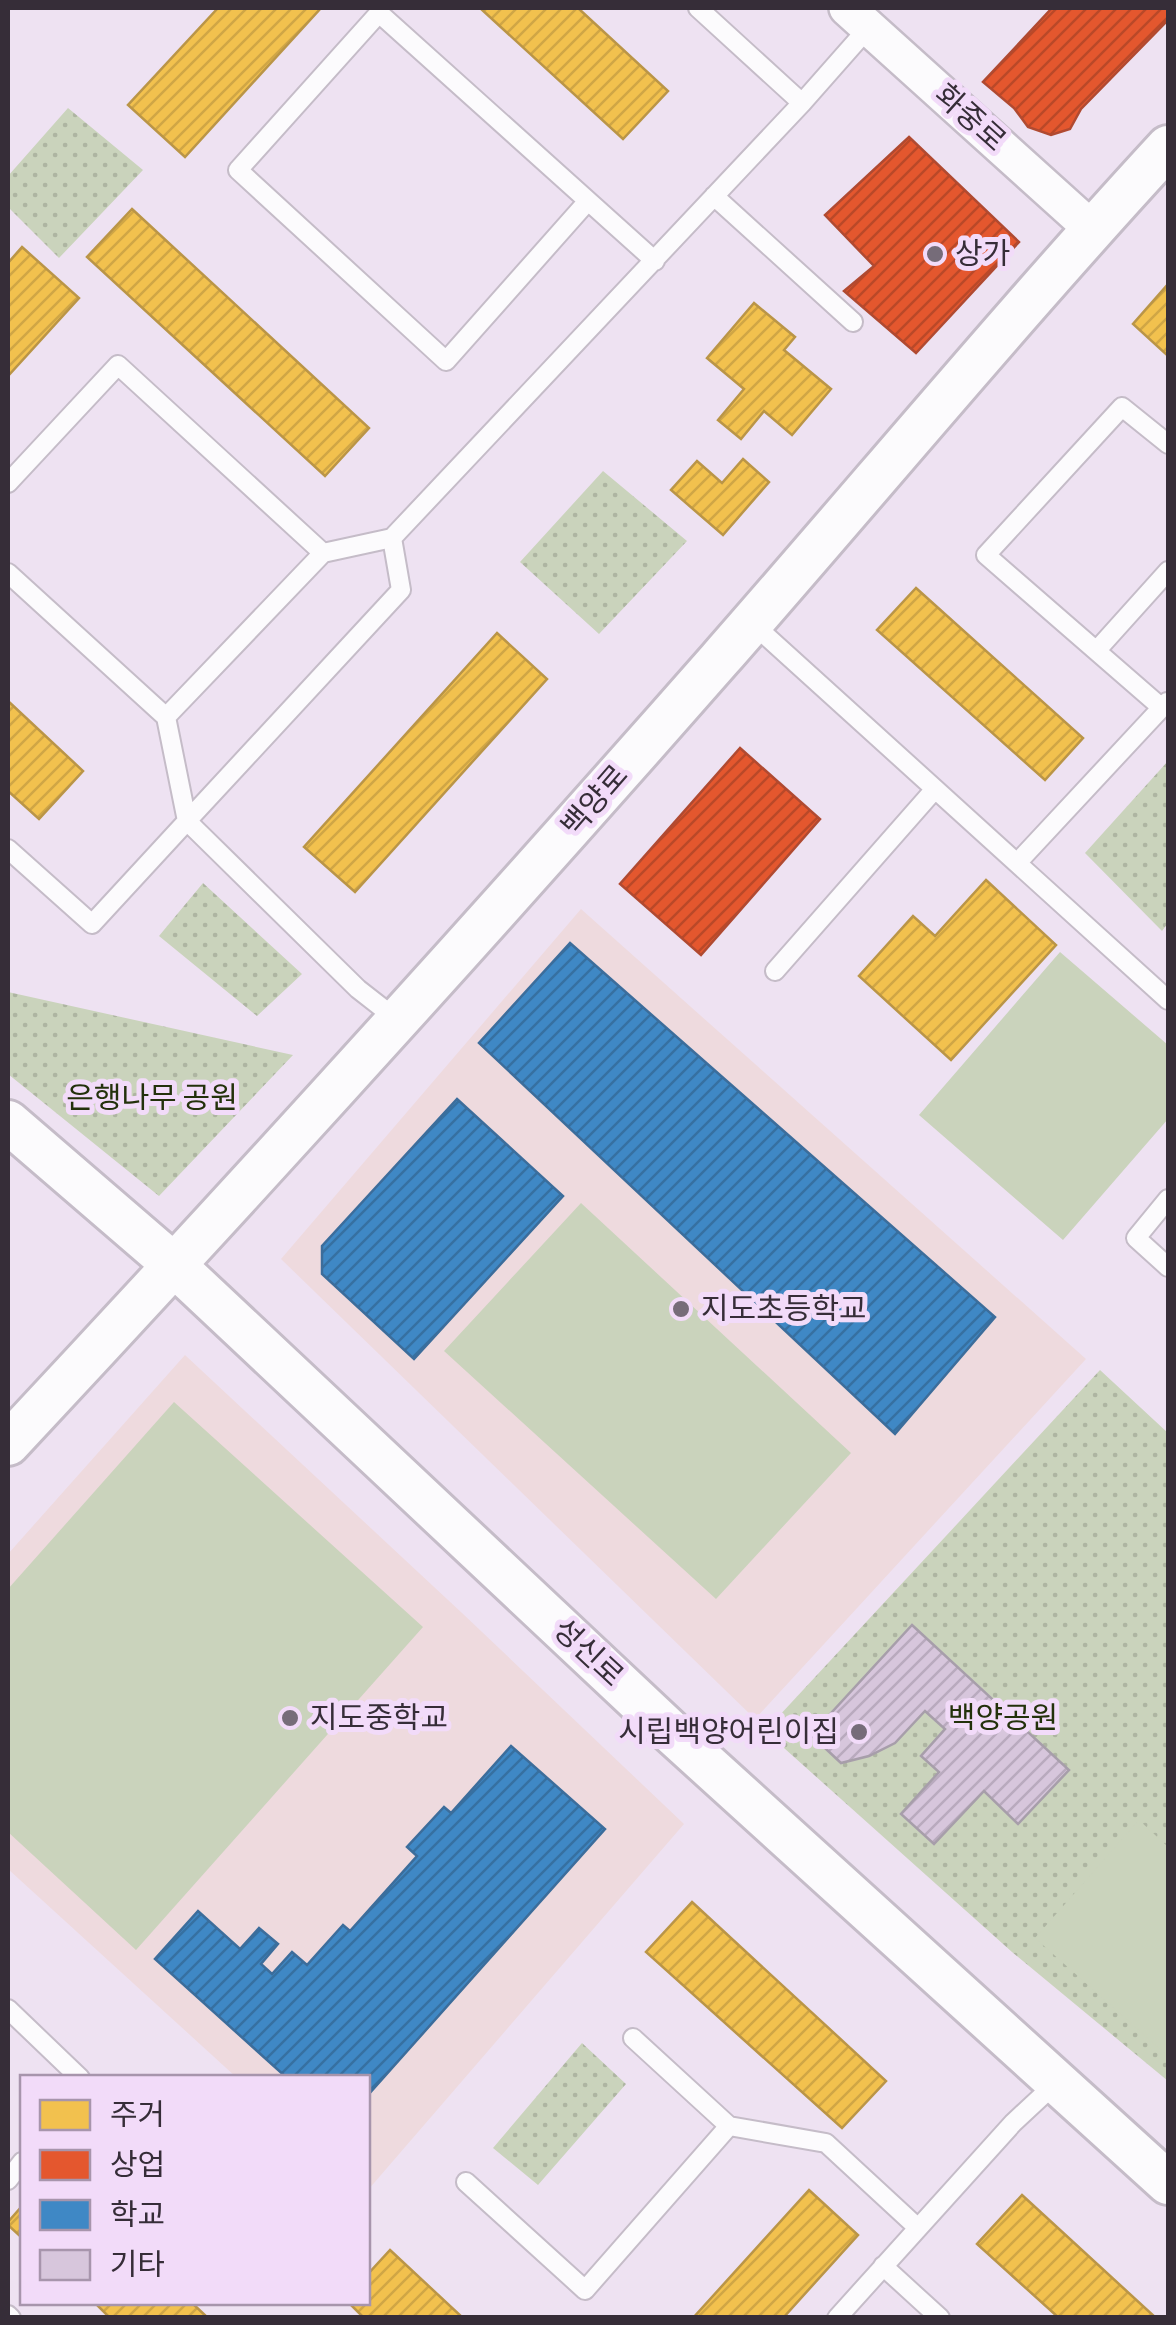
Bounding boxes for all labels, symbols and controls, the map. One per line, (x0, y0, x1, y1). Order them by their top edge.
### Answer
street label: 화중로 (925, 74, 1015, 162)
place label: 상가 (955, 233, 1010, 276)
marker: 상가 (924, 243, 946, 265)
street label: 백양로 (552, 756, 638, 846)
park label: 은행나무 공원 (66, 1077, 238, 1120)
place label: 지도초등학교 (701, 1288, 867, 1331)
marker: 지도초등학교 (670, 1298, 692, 1320)
street label: 성신로 (543, 1609, 633, 1697)
place label: 지도중학교 (310, 1697, 448, 1740)
park label: 백양공원 (948, 1697, 1058, 1740)
marker: 지도중학교 (279, 1707, 301, 1729)
place label: 시립백양어린이집 (618, 1711, 839, 1754)
marker: 시립백양어린이집 (848, 1721, 870, 1743)
legend (20, 2075, 370, 2305)
text: 주거 (110, 2094, 165, 2137)
text: 상업 (110, 2144, 165, 2187)
text: 학교 (110, 2194, 165, 2237)
text: 기타 (110, 2244, 165, 2287)

